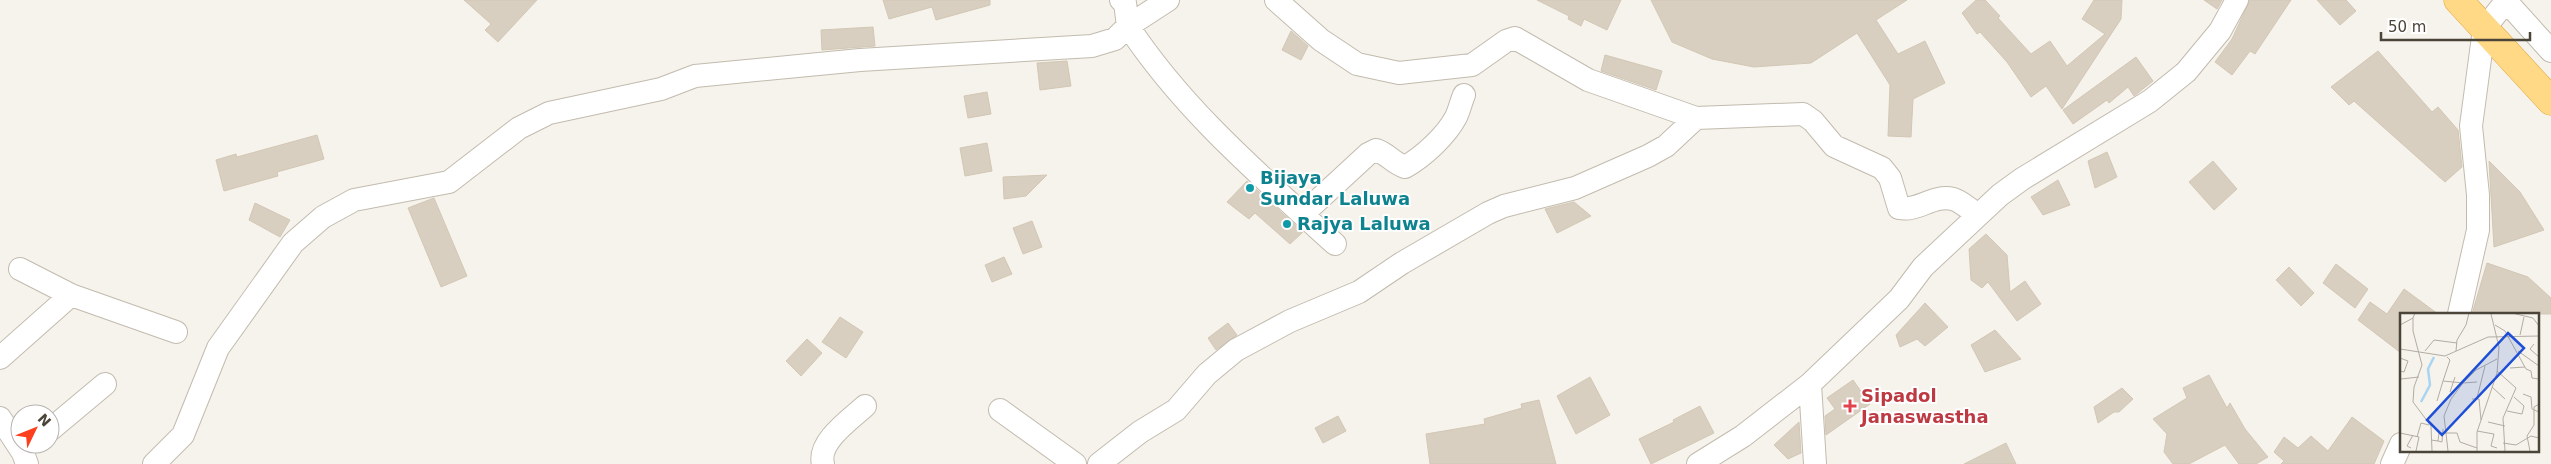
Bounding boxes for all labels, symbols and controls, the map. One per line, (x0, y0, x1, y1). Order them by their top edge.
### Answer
scale bar (2381, 10, 2530, 42)
text: 50 m (2388, 18, 2426, 36)
place label: Bijaya Sundar Laluwa (1260, 167, 1410, 209)
marker: Bijaya Sundar Laluwa (1244, 182, 1256, 194)
place label: Rajya Laluwa (1297, 213, 1431, 234)
marker: Rajya Laluwa (1281, 218, 1293, 230)
inset map (2400, 313, 2538, 452)
place label: Sipadol Janaswastha (1859, 385, 1989, 427)
marker: Sipadol Janaswastha (1843, 399, 1857, 413)
north arrow (10, 404, 60, 454)
text: N (35, 410, 54, 430)

